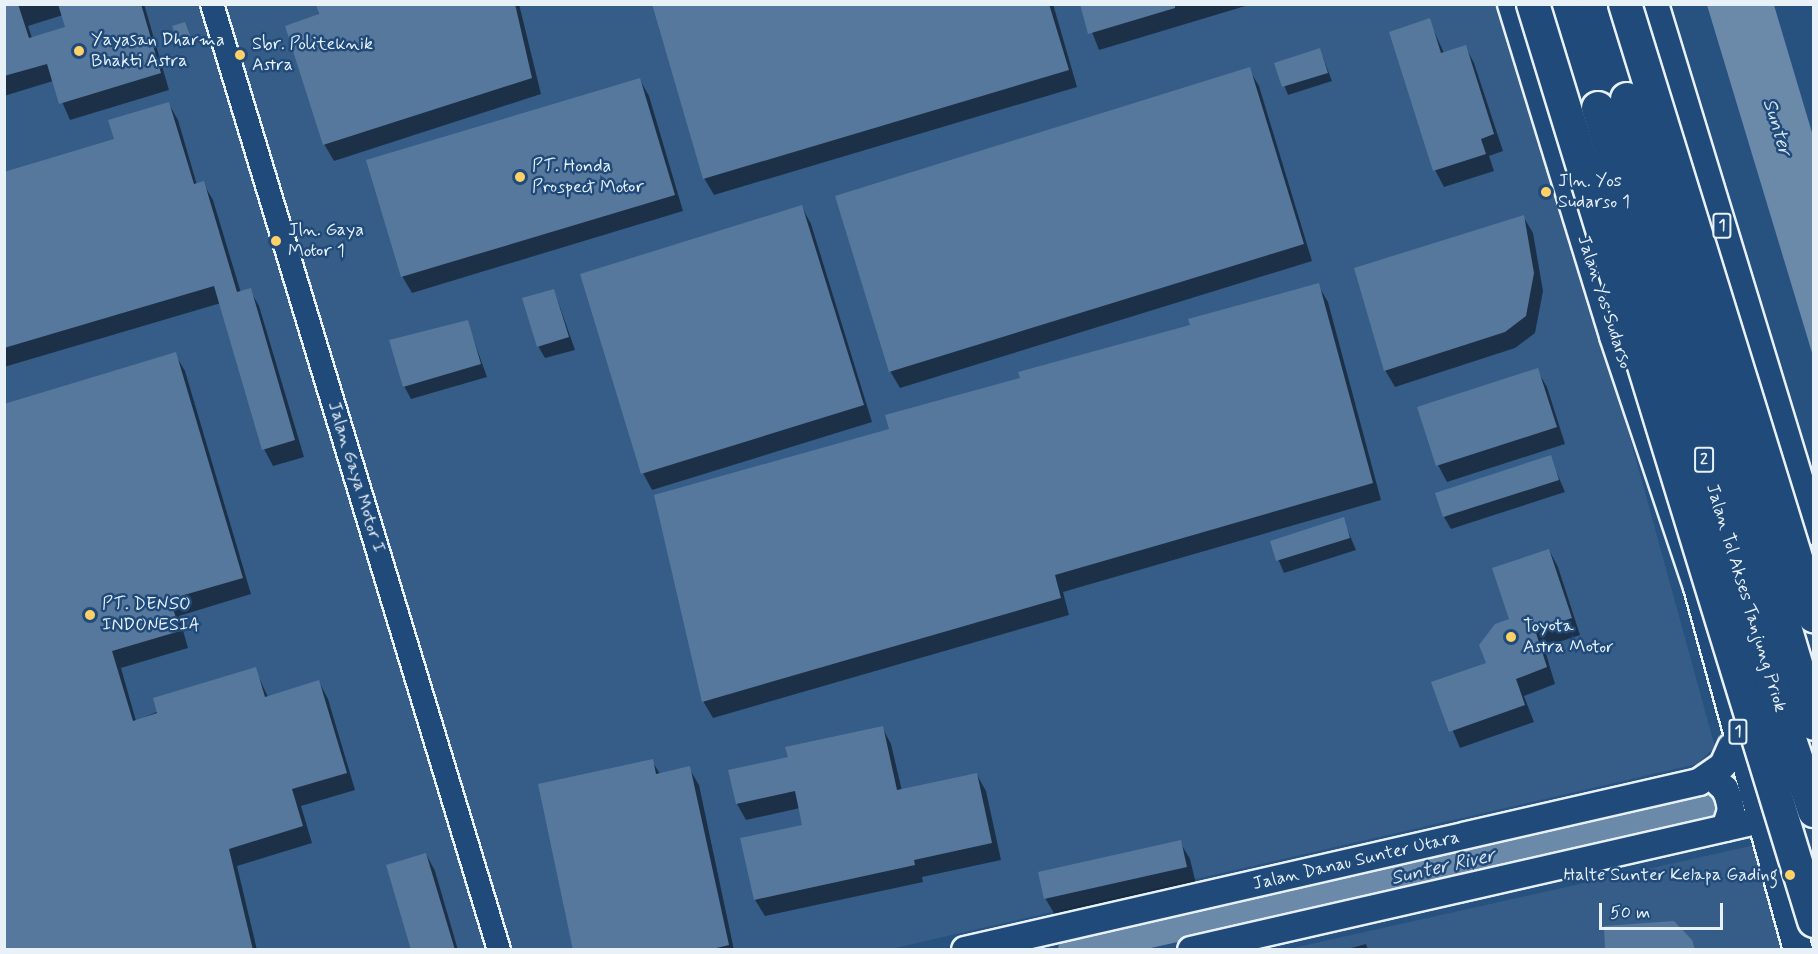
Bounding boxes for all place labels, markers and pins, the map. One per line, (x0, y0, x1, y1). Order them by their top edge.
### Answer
place label: Yayasan Dharma Bhakti Astra (91, 30, 224, 72)
place label: Sbr. Politeknik Astra (252, 34, 373, 76)
marker: Yayasan Dharma Bhakti Astra (72, 44, 86, 58)
marker: Sbr. Politeknik Astra (233, 48, 247, 62)
place label: PT. Honda Prospect Motor (532, 156, 644, 198)
marker: PT. Honda Prospect Motor (513, 170, 527, 184)
place label: Jln. Yos Sudarso 1 (1558, 171, 1630, 213)
marker: Jln. Yos Sudarso 1 (1539, 185, 1553, 199)
place label: Jln. Gaya Motor 1 (288, 220, 364, 262)
marker: Jln. Gaya Motor 1 (269, 234, 283, 248)
place label: PT. DENSO INDONESIA (102, 594, 200, 636)
marker: PT. DENSO INDONESIA (83, 608, 97, 622)
place label: Toyota Astra Motor (1523, 616, 1613, 658)
marker: Toyota Astra Motor (1504, 630, 1518, 644)
place label: Halte Sunter Kelapa Gading (1561, 864, 1778, 886)
marker: Halte Sunter Kelapa Gading (1783, 868, 1797, 882)

